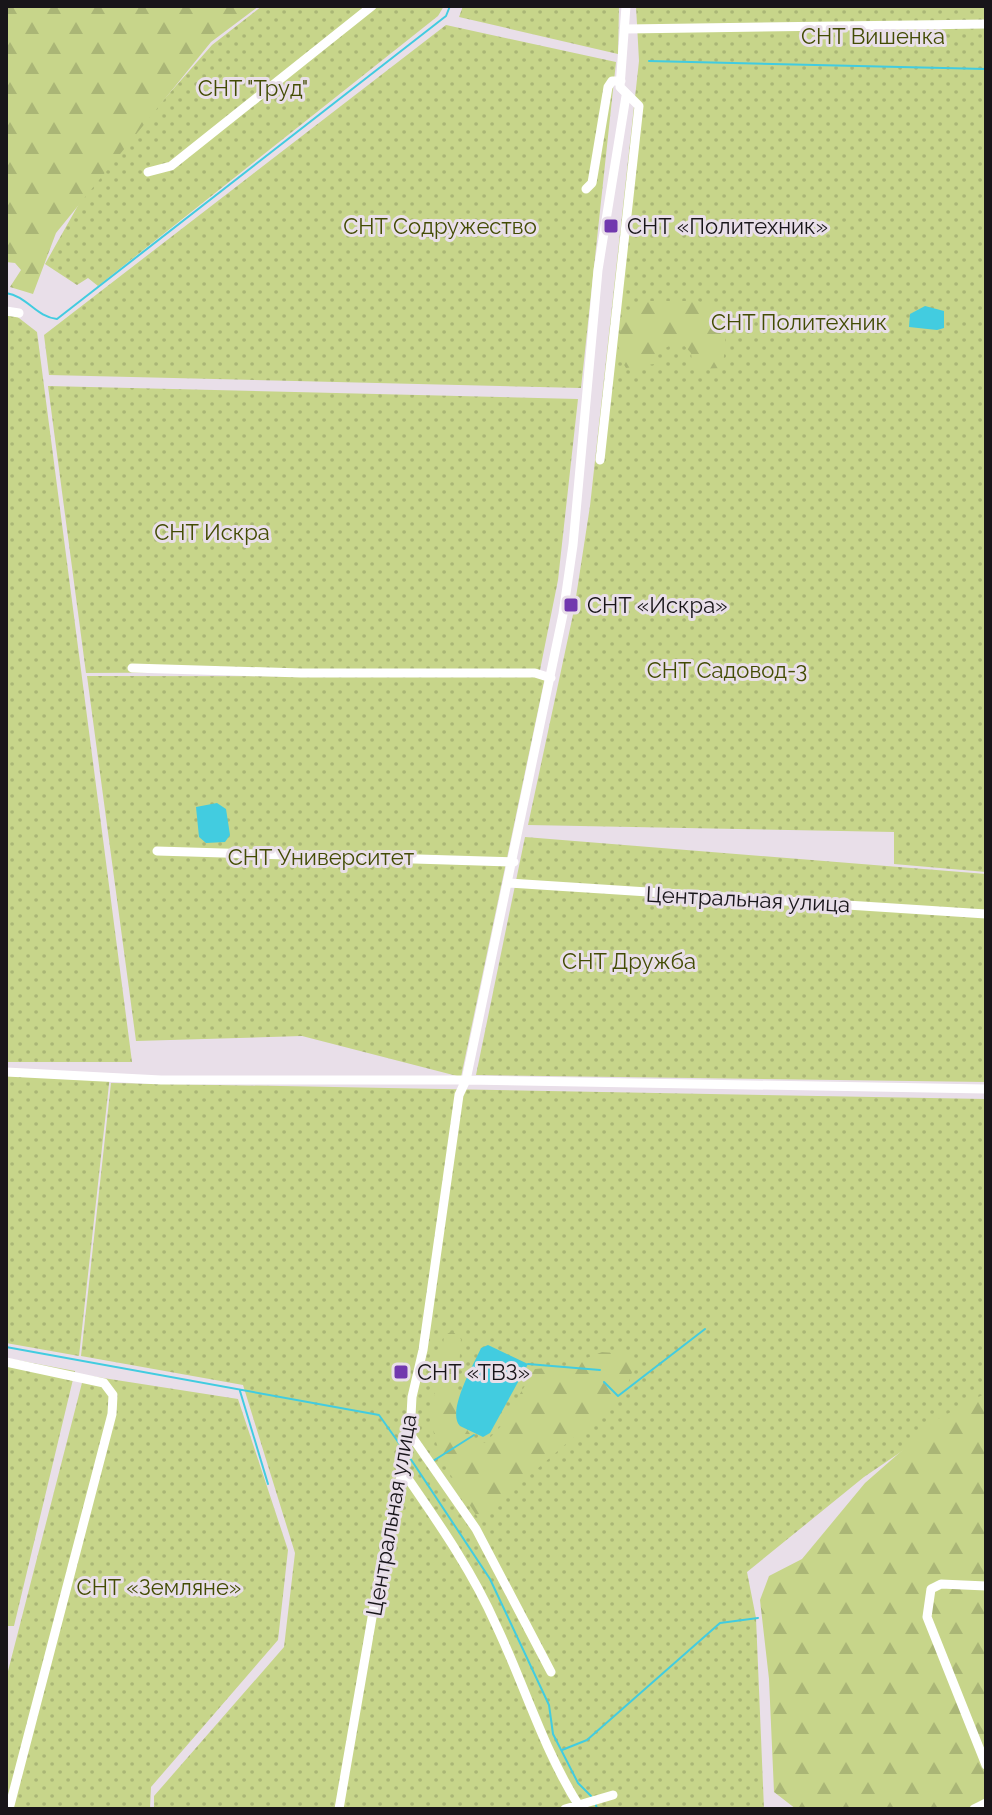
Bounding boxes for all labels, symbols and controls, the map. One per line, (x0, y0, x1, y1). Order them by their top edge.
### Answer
park label: СНТ Вишенка (801, 23, 945, 49)
park label: СНТ "Труд" (198, 75, 308, 101)
park label: СНТ Содружество (343, 213, 537, 239)
place label: СНТ «Политехник» (627, 213, 828, 239)
marker: СНТ «Политехник» (602, 217, 620, 235)
park label: СНТ Политехник (711, 309, 887, 335)
park label: СНТ Искра (154, 519, 270, 545)
place label: СНТ «Искра» (587, 592, 728, 618)
marker: СНТ «Искра» (562, 596, 580, 614)
park label: СНТ Садовод-3 (647, 657, 807, 683)
park label: СНТ Университет (228, 844, 415, 870)
street label: Центральная улица (645, 881, 851, 917)
park label: СНТ Дружба (562, 948, 696, 974)
place label: СНТ «ТВЗ» (417, 1359, 530, 1385)
marker: СНТ «ТВЗ» (392, 1363, 410, 1381)
street label: Центральная улица (360, 1412, 422, 1618)
park label: СНТ «Земляне» (77, 1574, 241, 1600)

